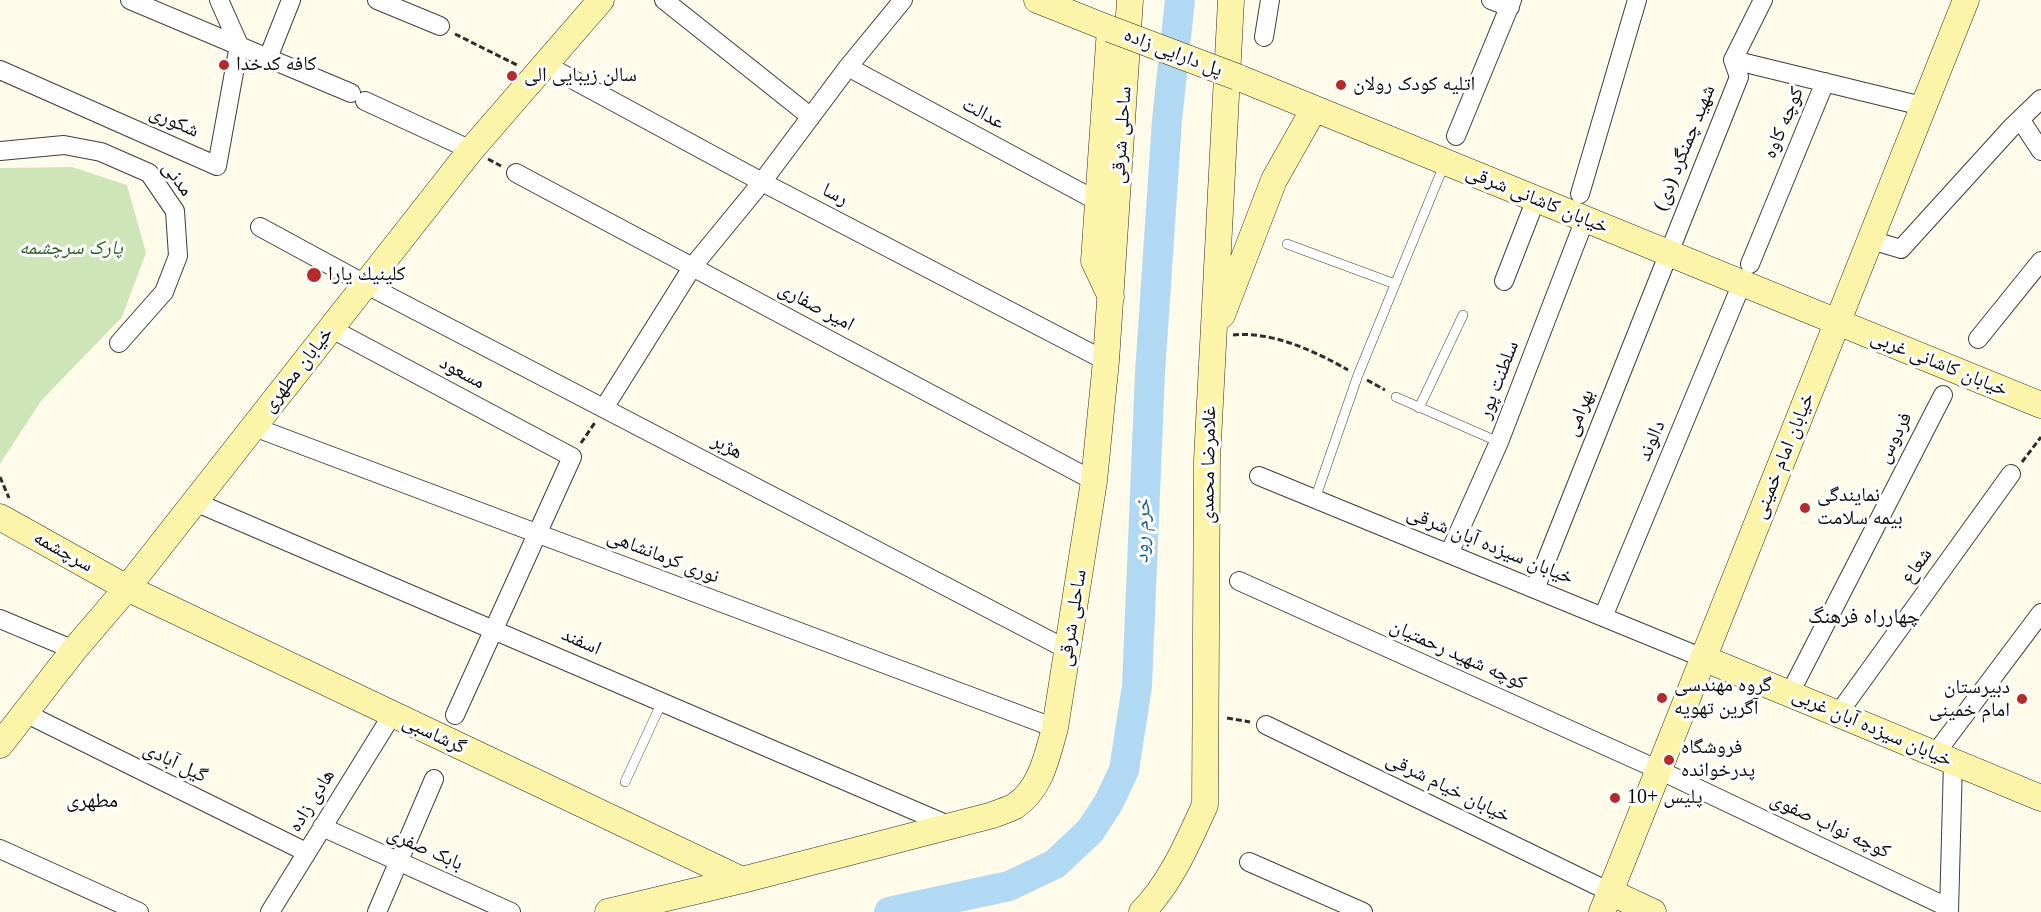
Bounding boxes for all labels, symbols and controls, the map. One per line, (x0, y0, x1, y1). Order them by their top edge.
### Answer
street label: پل دارایی زاده (1120, 23, 1226, 83)
place label: کافه کدخدا (236, 53, 317, 77)
marker: کافه کدخدا (217, 58, 231, 72)
place label: سالن زیبایی الی (524, 64, 637, 88)
marker: سالن زیبایی الی (505, 69, 519, 83)
place label: اتلیه کودک رولان (1353, 73, 1475, 97)
marker: اتلیه کودک رولان (1334, 78, 1348, 92)
street label: شهید چمنگرد (دی) (1649, 81, 1721, 215)
street label: کوچه کاوه (1758, 84, 1810, 162)
street label: ساحلی شرقی (1107, 85, 1137, 185)
street label: عدالت (958, 93, 1008, 135)
street label: شکوری (145, 101, 203, 143)
street label: مدنی (156, 157, 198, 201)
street label: خیابان کاشانی شرقی (1462, 161, 1612, 239)
street label: رسا (818, 178, 852, 212)
park label: پارک سرچشمه (19, 237, 123, 261)
place label: كلينيك يارا (328, 263, 406, 287)
marker: كلينيك يارا (305, 266, 323, 284)
street label: امیر صفاری (774, 277, 858, 337)
street label: خیابان مطهری (257, 322, 339, 418)
street label: خیابان کاشانی غربی (1867, 326, 2011, 402)
street label: سلطنت پور (1473, 338, 1525, 422)
street label: مسعود (435, 351, 489, 395)
street label: بهرامی (1560, 386, 1600, 440)
street label: خیابان امام خمینی (1748, 390, 1820, 522)
street label: غلامرضا محمدی (1196, 406, 1222, 524)
street label: فردوس (1872, 408, 1918, 468)
street label: دالوند (1633, 417, 1671, 465)
street label: هژبر (707, 429, 747, 465)
place label: نمایندگی بیمه سلامت (1817, 484, 1903, 531)
water label: خرم رود (1129, 499, 1157, 563)
marker: نمایندگی بیمه سلامت (1798, 501, 1812, 515)
street label: خیابان سیزده آبان شرقی (1403, 502, 1577, 590)
street label: نوری کرمانشاهی (604, 525, 722, 589)
street label: سرچشمه (29, 526, 97, 578)
street label: شعاع (1896, 543, 1938, 589)
street label: ساحلی شرقی (1053, 568, 1093, 668)
district label: چهارراه فرهنگ (1808, 604, 1920, 630)
street label: کوچه شهید رحمتیان (1386, 614, 1530, 696)
street label: اسفند (557, 623, 605, 661)
place label: گروه مهندسی آگرین تهویه (1674, 674, 1772, 721)
place label: دبیرستان امام خمینی (1929, 676, 2010, 723)
street label: خیابان سیزده آبان غربی (1788, 683, 1956, 773)
marker: گروه مهندسی آگرین تهویه (1655, 691, 1669, 705)
marker: دبیرستان امام خمینی (2015, 692, 2029, 706)
street label: گرشاسبی (398, 710, 470, 760)
place label: فروشگاه پدرخوانده (1681, 736, 1755, 783)
street label: گیل آبادی (139, 737, 211, 789)
street label: خیابان خیام شرقی (1382, 748, 1514, 828)
marker: فروشگاه پدرخوانده (1662, 753, 1676, 767)
street label: هادی زاده (283, 765, 341, 837)
place label: پلیس +10 (1627, 786, 1703, 810)
district label: مطهری (66, 788, 118, 814)
street label: کوچه نواب صفوی (1766, 788, 1894, 864)
marker: پلیس +10 (1608, 791, 1622, 805)
street label: بابک صفری (383, 822, 467, 876)

